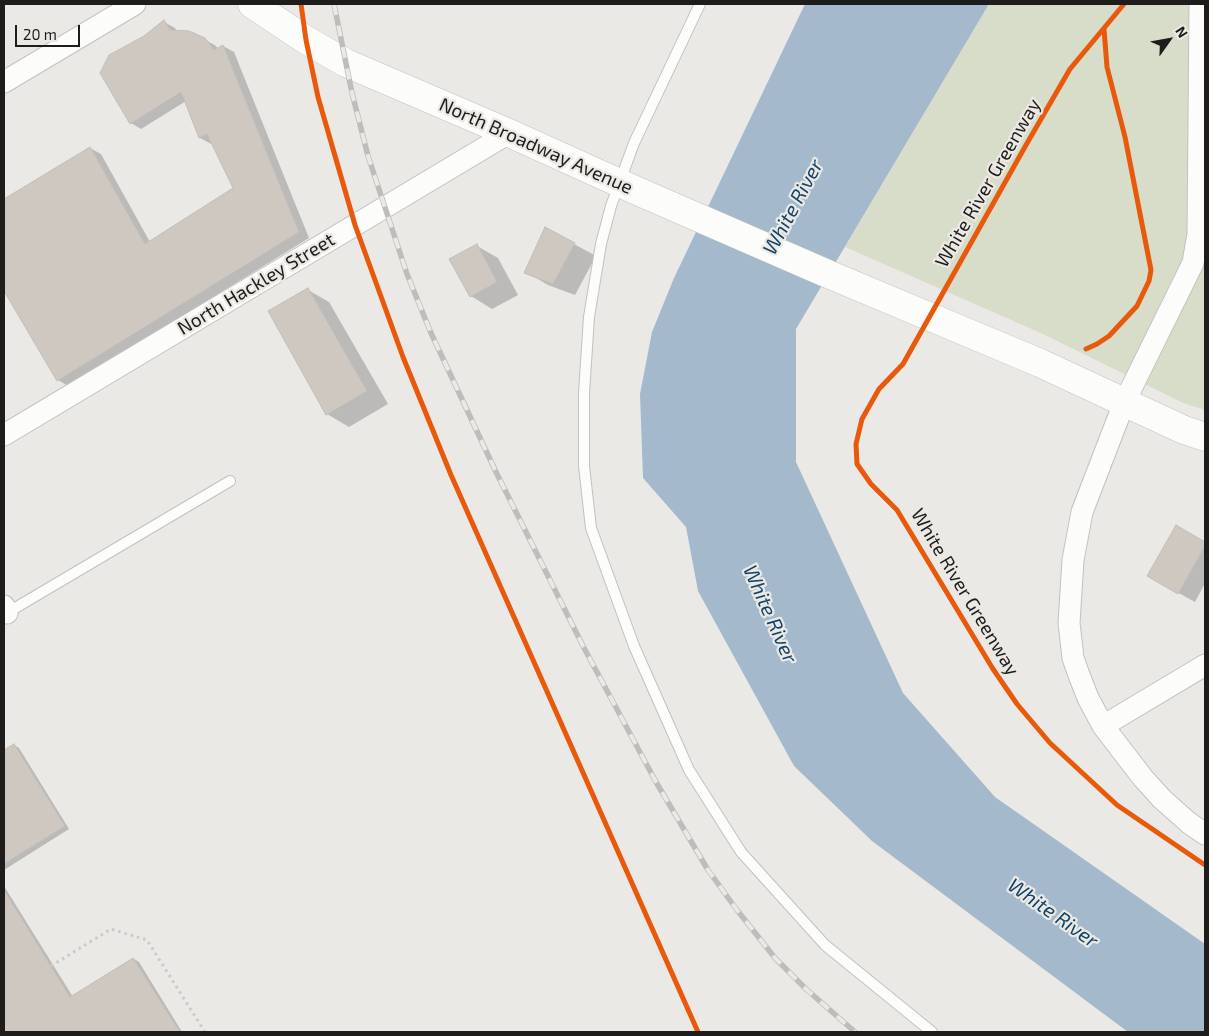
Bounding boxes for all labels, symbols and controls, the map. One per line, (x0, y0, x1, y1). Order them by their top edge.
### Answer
scale bar (18, 15, 82, 47)
north arrow (1144, 15, 1194, 65)
text: N (1172, 23, 1192, 41)
text: 20 m (23, 25, 57, 43)
street label: North Broadway Avenue (436, 93, 636, 199)
street label: White River Greenway (930, 95, 1046, 271)
water label: White River (758, 155, 828, 259)
street label: North Hackley Street (173, 228, 339, 340)
street label: White River Greenway (906, 504, 1024, 680)
water label: White River (738, 561, 802, 667)
water label: White River (1003, 873, 1103, 953)

